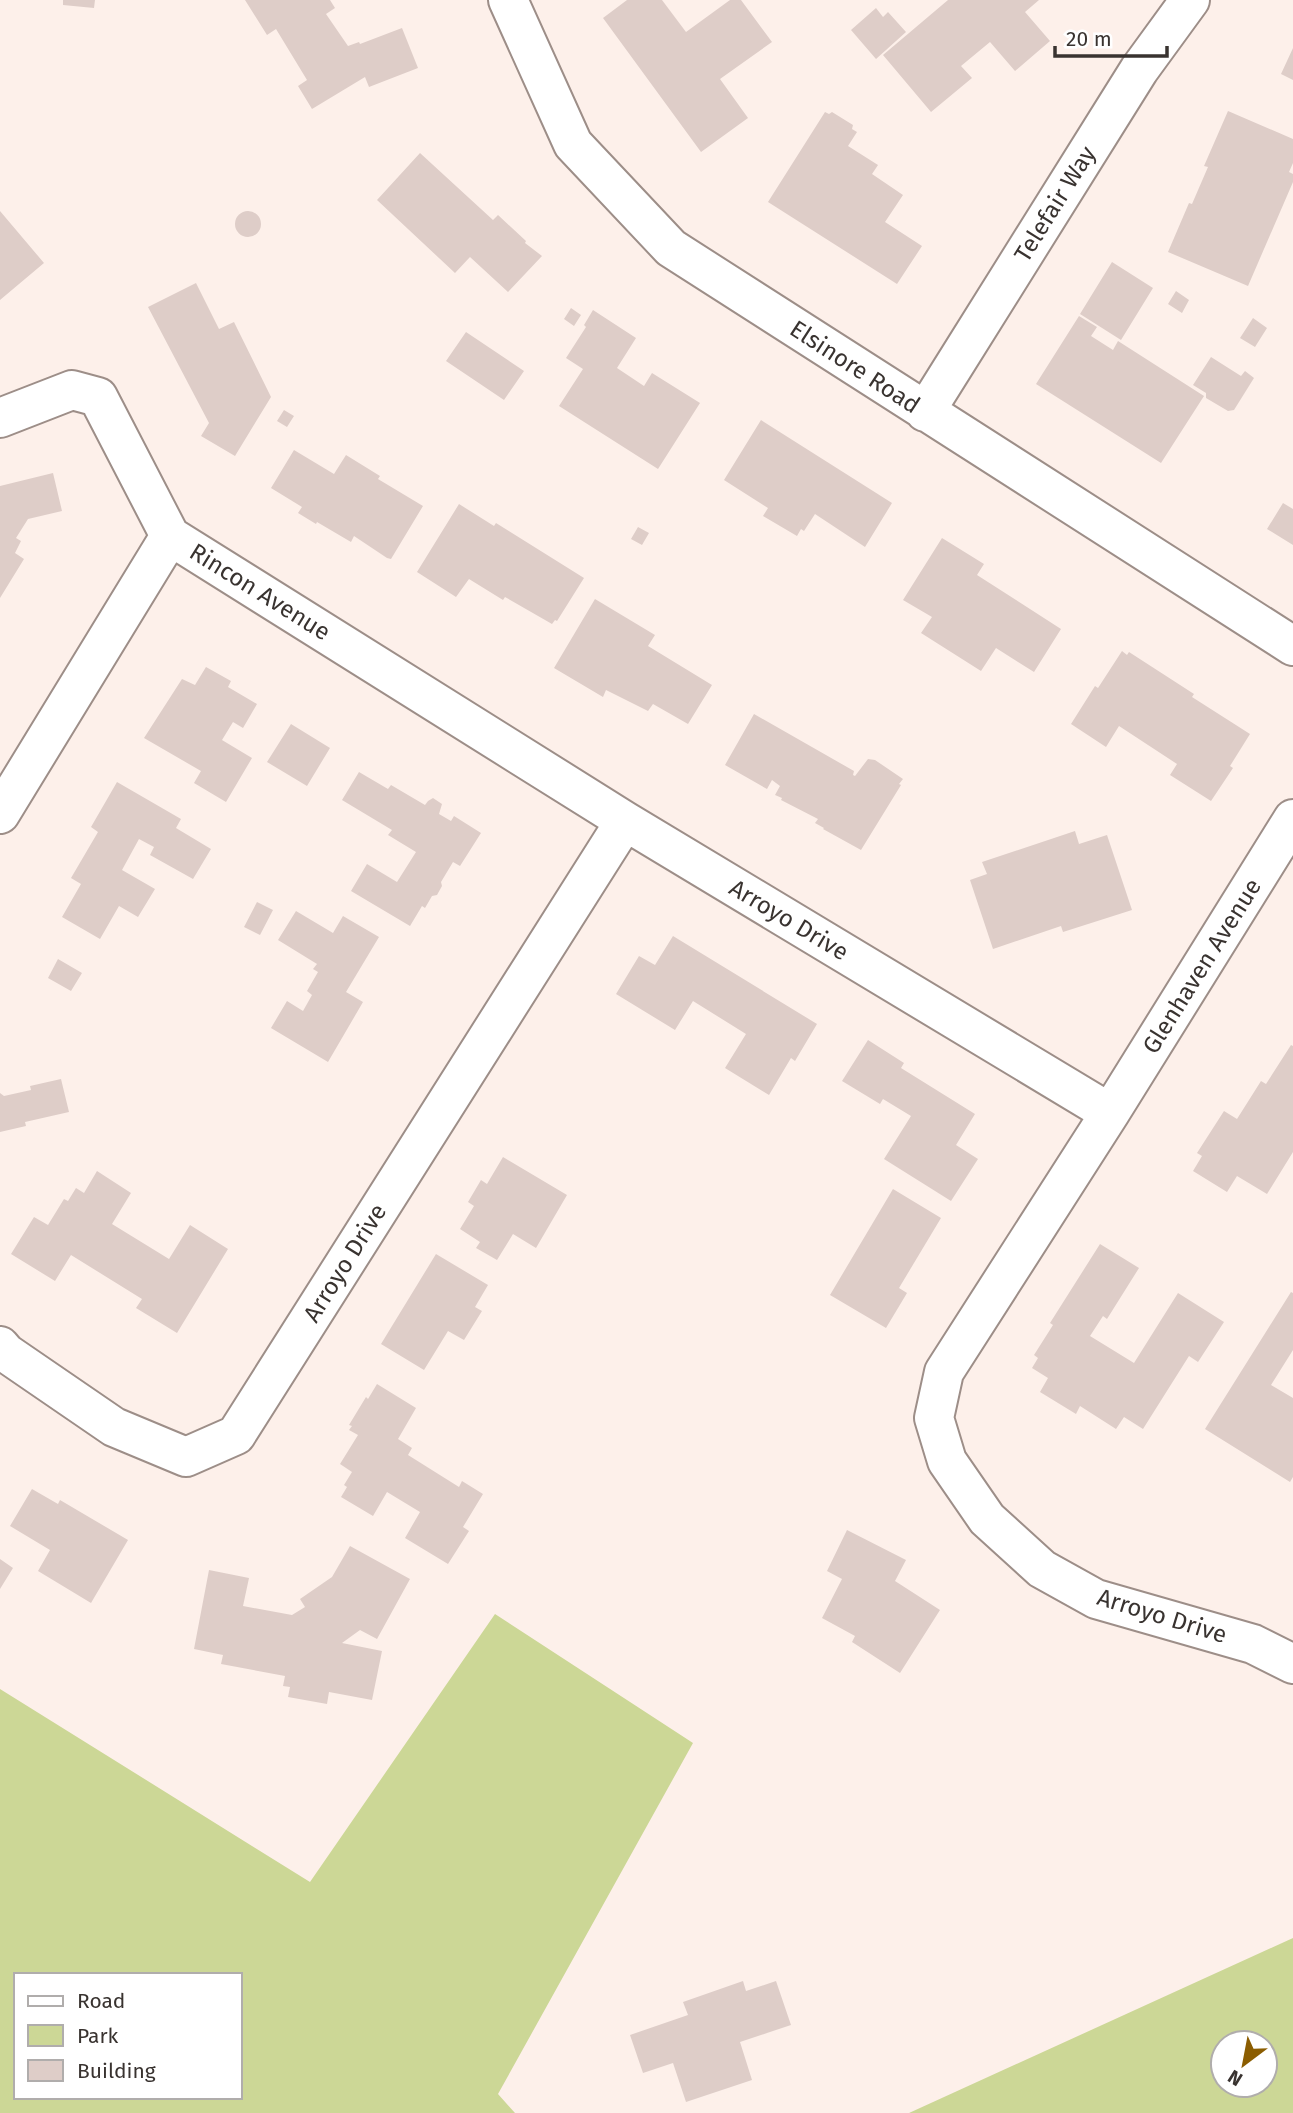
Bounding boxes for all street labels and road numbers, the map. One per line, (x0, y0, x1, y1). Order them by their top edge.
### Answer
street label: Telefair Way (1008, 141, 1102, 267)
street label: Elsinore Road (785, 315, 925, 419)
street label: Rincon Avenue (185, 538, 335, 646)
street label: Glenhaven Avenue (1137, 873, 1267, 1059)
street label: Arroyo Drive (724, 874, 854, 966)
street label: Arroyo Drive (298, 1199, 392, 1327)
street label: Arroyo Drive (1094, 1583, 1230, 1649)

